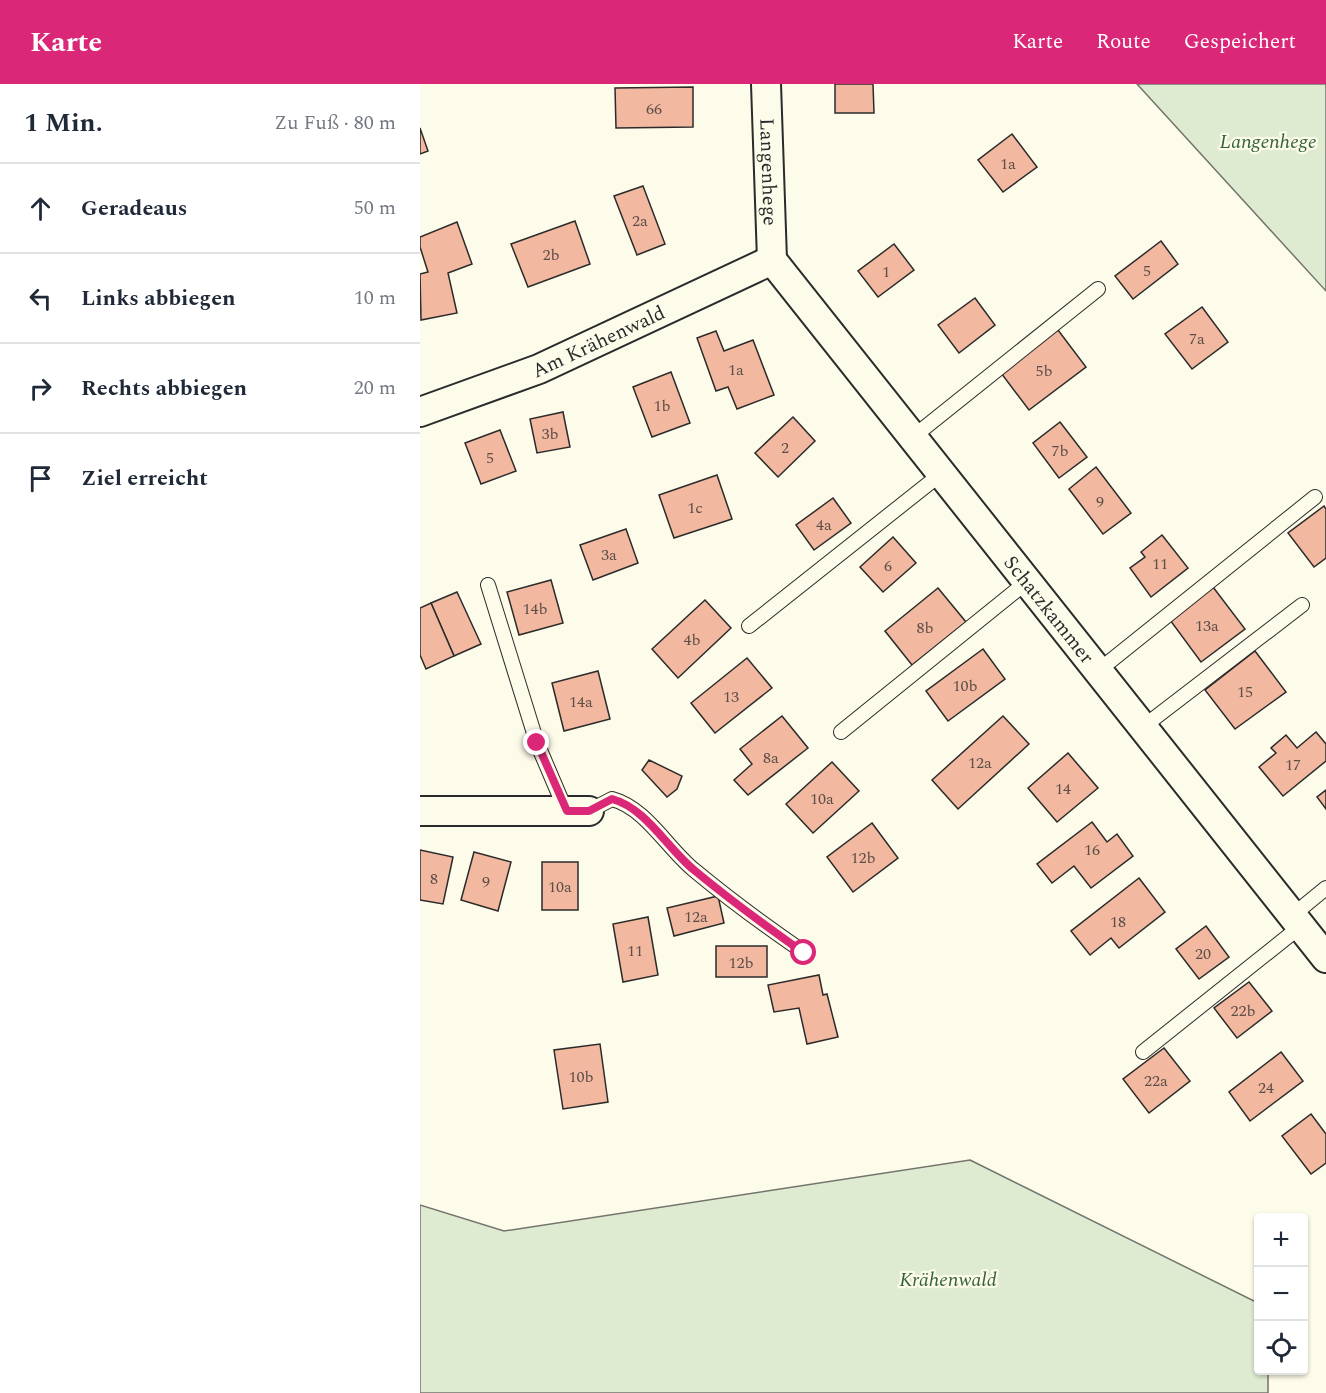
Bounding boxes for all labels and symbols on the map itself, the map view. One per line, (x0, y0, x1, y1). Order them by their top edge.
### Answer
house number: 66 (646, 97, 662, 121)
street label: Langenhege (751, 118, 785, 226)
park label: Langenhege (1219, 127, 1317, 157)
house number: 1a (1000, 152, 1016, 176)
house number: 2a (632, 209, 648, 233)
house number: 2b (543, 243, 560, 267)
house number: 5 (1143, 259, 1151, 283)
house number: 1 (882, 260, 890, 284)
street label: Am Krähenwald (527, 298, 670, 386)
house number: 7a (1189, 327, 1205, 351)
house number: 1a (728, 358, 744, 382)
house number: 5b (1036, 359, 1053, 383)
house number: 1b (654, 394, 671, 418)
house number: 3b (542, 422, 559, 446)
house number: 2 (781, 436, 789, 460)
house number: 7b (1052, 439, 1069, 463)
house number: 5 (486, 446, 494, 470)
house number: 9 (1096, 490, 1104, 514)
house number: 1c (687, 496, 703, 520)
house number: 4a (816, 513, 832, 537)
house number: 3a (601, 543, 617, 567)
street label: Schatzkammer (996, 549, 1101, 671)
house number: 11 (1152, 552, 1168, 576)
house number: 6 (884, 554, 892, 578)
house number: 14b (523, 597, 548, 621)
house number: 13a (1195, 614, 1219, 638)
house number: 8b (917, 616, 934, 640)
house number: 4b (684, 628, 701, 652)
house number: 10b (953, 674, 978, 698)
house number: 15 (1237, 680, 1253, 704)
house number: 13 (723, 685, 739, 709)
house number: 14a (569, 690, 593, 714)
route end (523, 729, 549, 755)
house number: 8a (763, 746, 779, 770)
house number: 12a (968, 751, 992, 775)
house number: 17 (1285, 753, 1301, 777)
house number: 14 (1055, 777, 1071, 801)
house number: 10a (810, 787, 834, 811)
house number: 16 (1084, 838, 1100, 862)
house number: 12b (851, 846, 876, 870)
house number: 8 (430, 867, 438, 891)
house number: 9 (482, 870, 490, 894)
house number: 10a (548, 875, 572, 899)
house number: 12a (684, 905, 708, 929)
house number: 18 (1110, 910, 1126, 934)
house number: 11 (627, 939, 643, 963)
route start (790, 939, 816, 965)
house number: 20 (1195, 942, 1211, 966)
house number: 12b (729, 951, 754, 975)
house number: 22b (1231, 999, 1256, 1023)
house number: 10b (569, 1065, 594, 1089)
house number: 22a (1144, 1069, 1168, 1093)
house number: 24 (1258, 1076, 1274, 1100)
park label: Krähenwald (899, 1265, 997, 1295)

